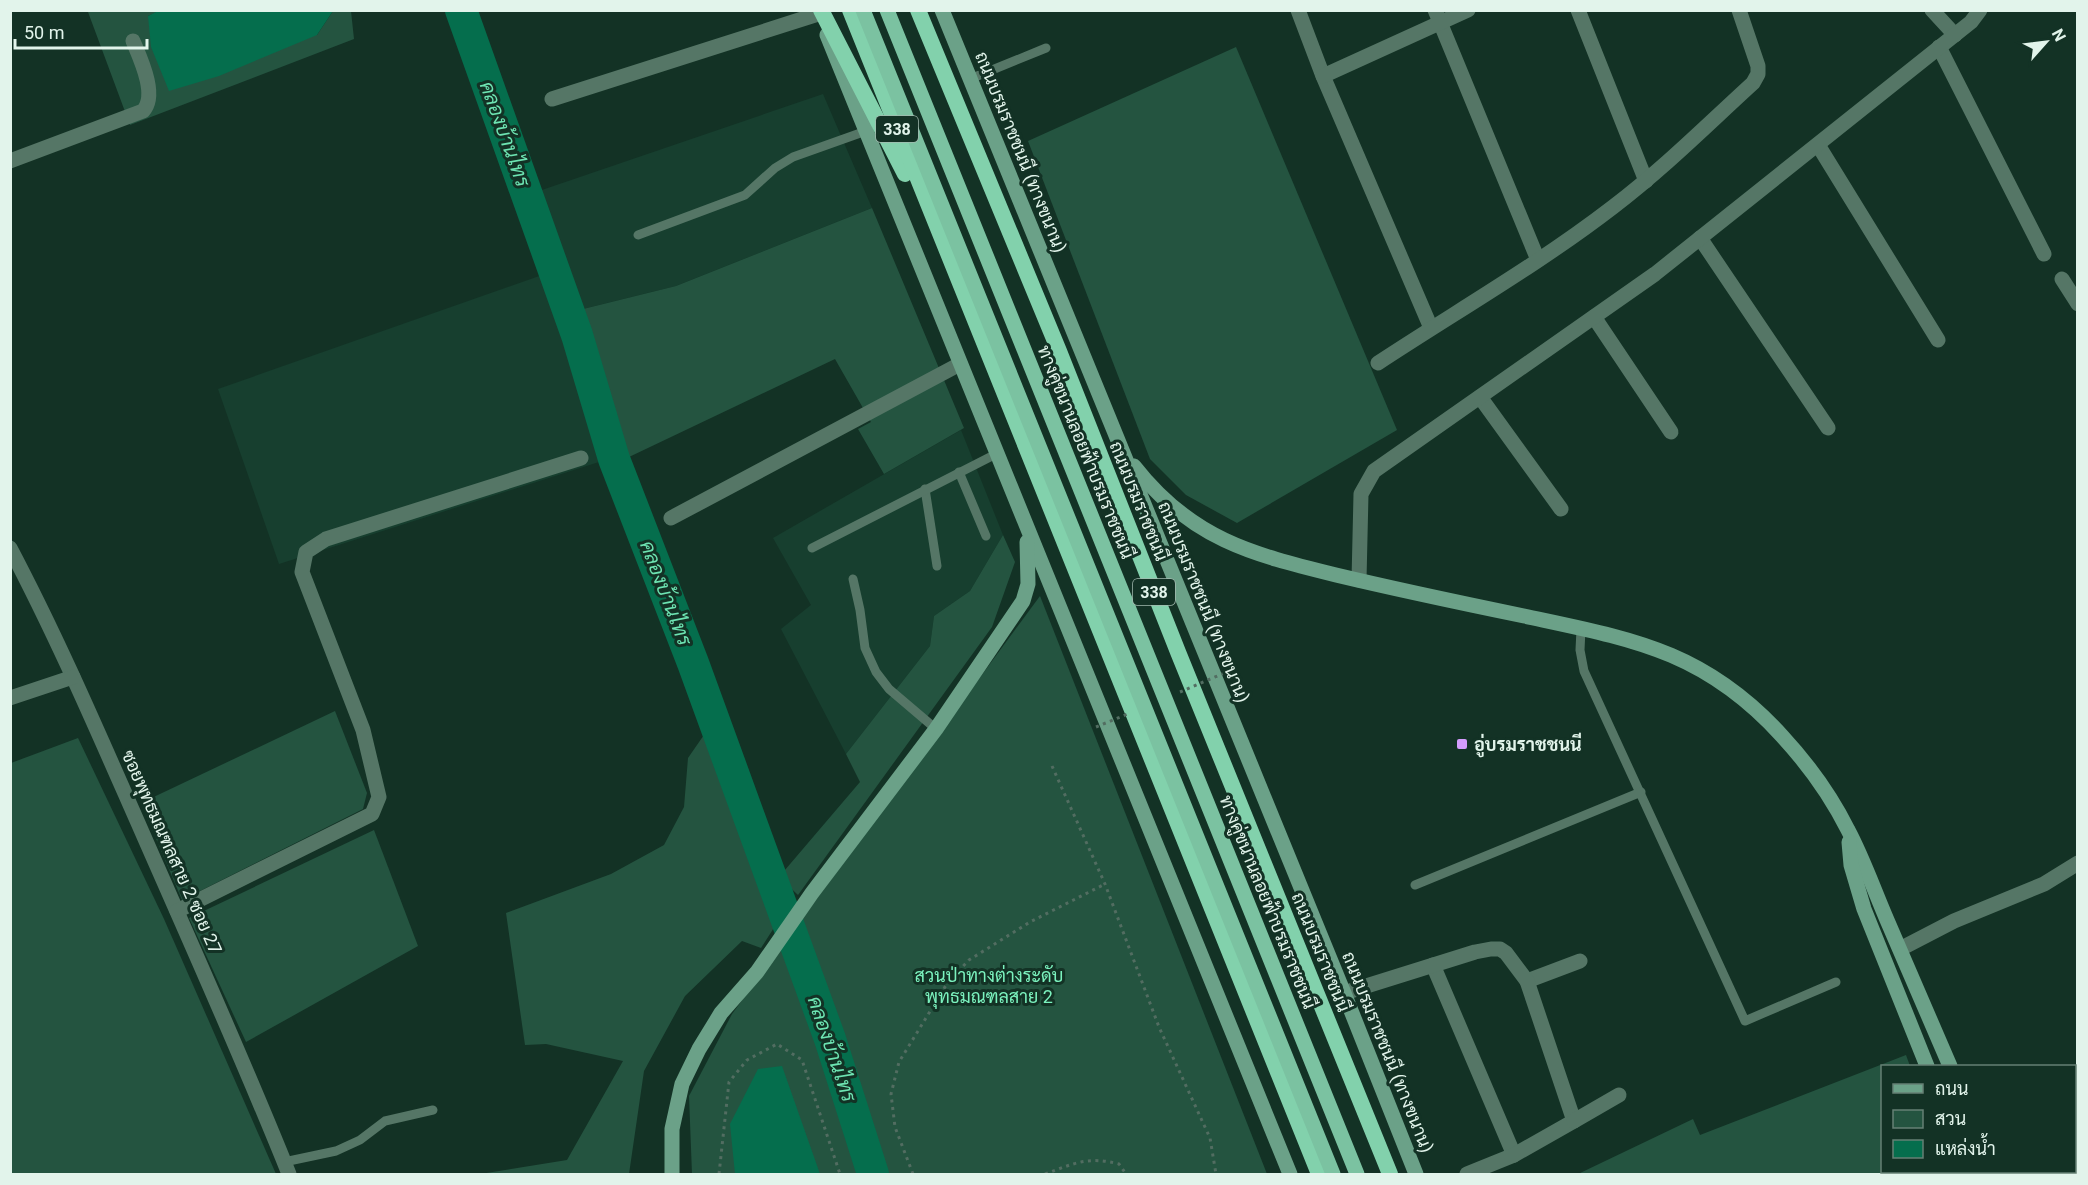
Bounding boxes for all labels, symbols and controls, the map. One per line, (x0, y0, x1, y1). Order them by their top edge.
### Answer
scale bar (15, 12, 147, 50)
north arrow (2016, 12, 2076, 72)
text: 50 m (24, 22, 64, 43)
text: N (2048, 26, 2070, 45)
street label: ถนนบรมราชชนนี (ทางขนาน) (970, 48, 1073, 256)
water label: คลองบ้านไทร (475, 78, 537, 191)
road number: 338 (876, 116, 918, 142)
street label: ทางคู่ขนานลอยฟ้าบรมราชชนนี (1031, 341, 1140, 563)
street label: ถนนบรมราชชนนี (1105, 437, 1174, 564)
street label: ถนนบรมราชชนนี (ทางขนาน) (1153, 498, 1256, 706)
water label: คลองบ้านไทร (635, 537, 698, 650)
road number: 338 (1133, 579, 1175, 605)
place label: อู่บรมราชชนนี (1474, 732, 1582, 758)
marker: อู่บรมราชชนนี (1455, 737, 1469, 751)
street label: ซอยพุทธมณฑลสาย 2 ซอย 27 (116, 747, 227, 958)
street label: ทางคู่ขนานลอยฟ้าบรมราชชนนี (1213, 791, 1322, 1013)
street label: ถนนบรมราชชนนี (1287, 888, 1356, 1015)
street label: ถนนบรมราชชนนี (ทางขนาน) (1337, 948, 1440, 1156)
park label: สวนป่าทางต่างระดับ พุทธมณฑลสาย 2 (915, 964, 1063, 1009)
water label: คลองบ้านไทร (803, 993, 863, 1106)
legend (1881, 1065, 2076, 1173)
text: ถนน (1935, 1078, 1968, 1099)
text: สวน (1935, 1108, 1966, 1129)
text: แหล่งน้ำ (1935, 1133, 1996, 1159)

